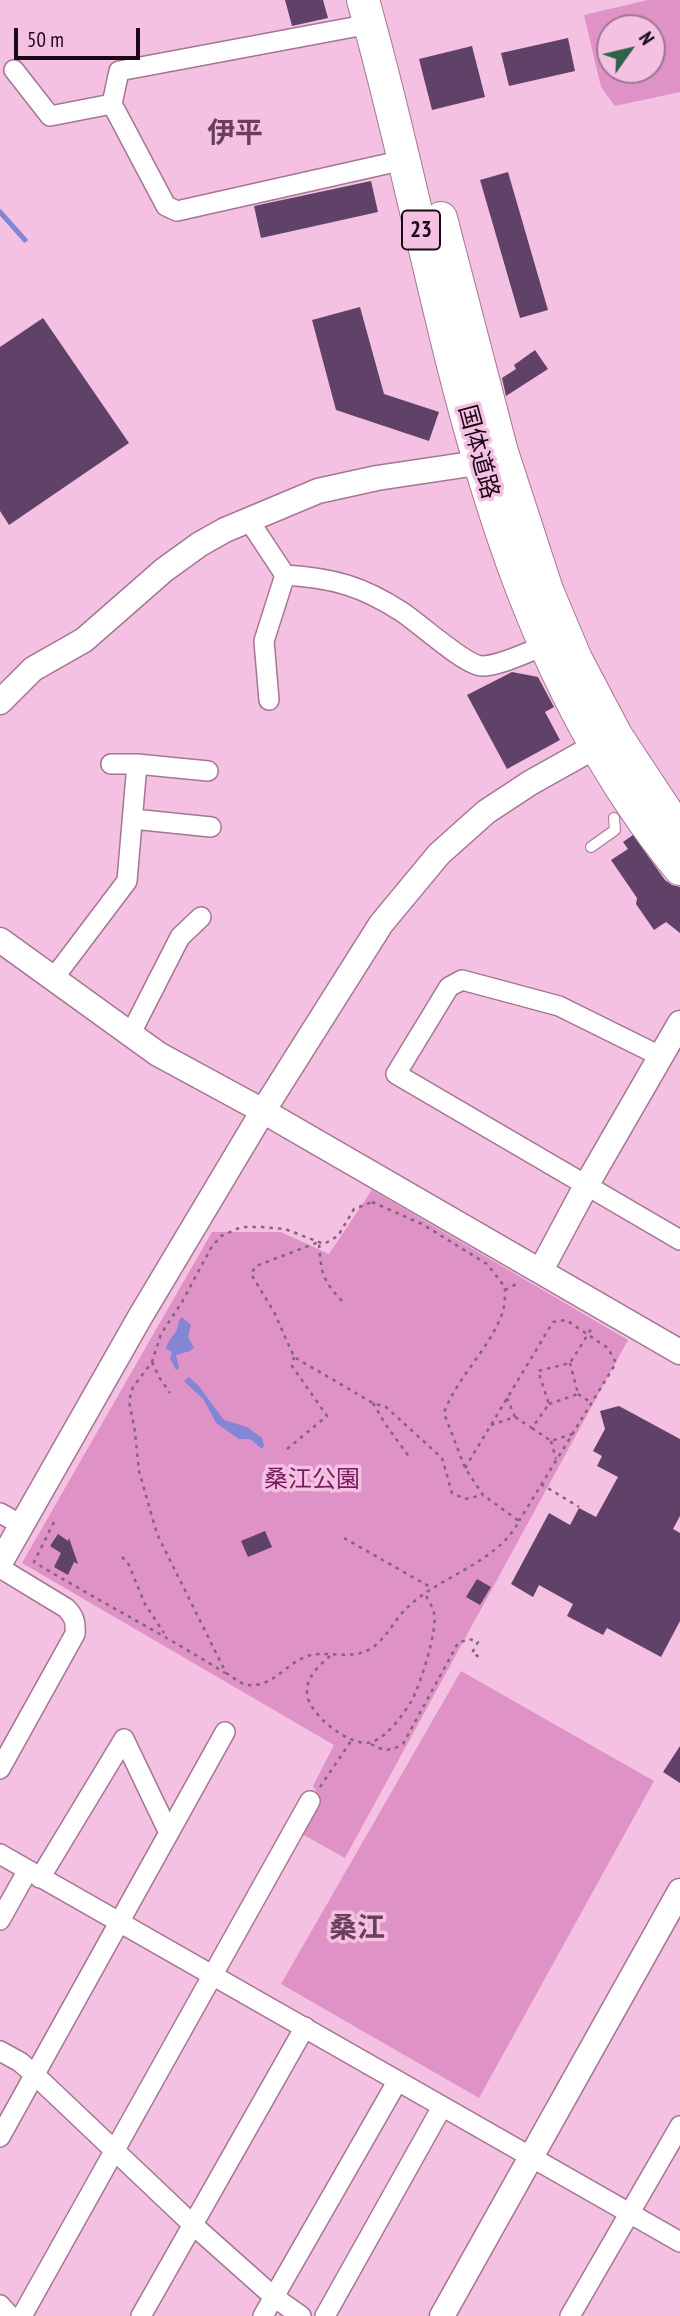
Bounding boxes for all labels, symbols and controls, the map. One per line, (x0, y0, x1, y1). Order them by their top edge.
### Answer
scale bar (18, 14, 144, 58)
north arrow (596, 14, 666, 84)
text: 50 m (27, 26, 64, 53)
text: N (634, 27, 660, 49)
district label: 伊平 (207, 117, 263, 151)
road number: 23 (402, 210, 440, 249)
street label: 国体道路 (452, 402, 504, 502)
park label: 桑江公園 (264, 1466, 360, 1494)
district label: 桑江 (329, 1912, 385, 1946)

